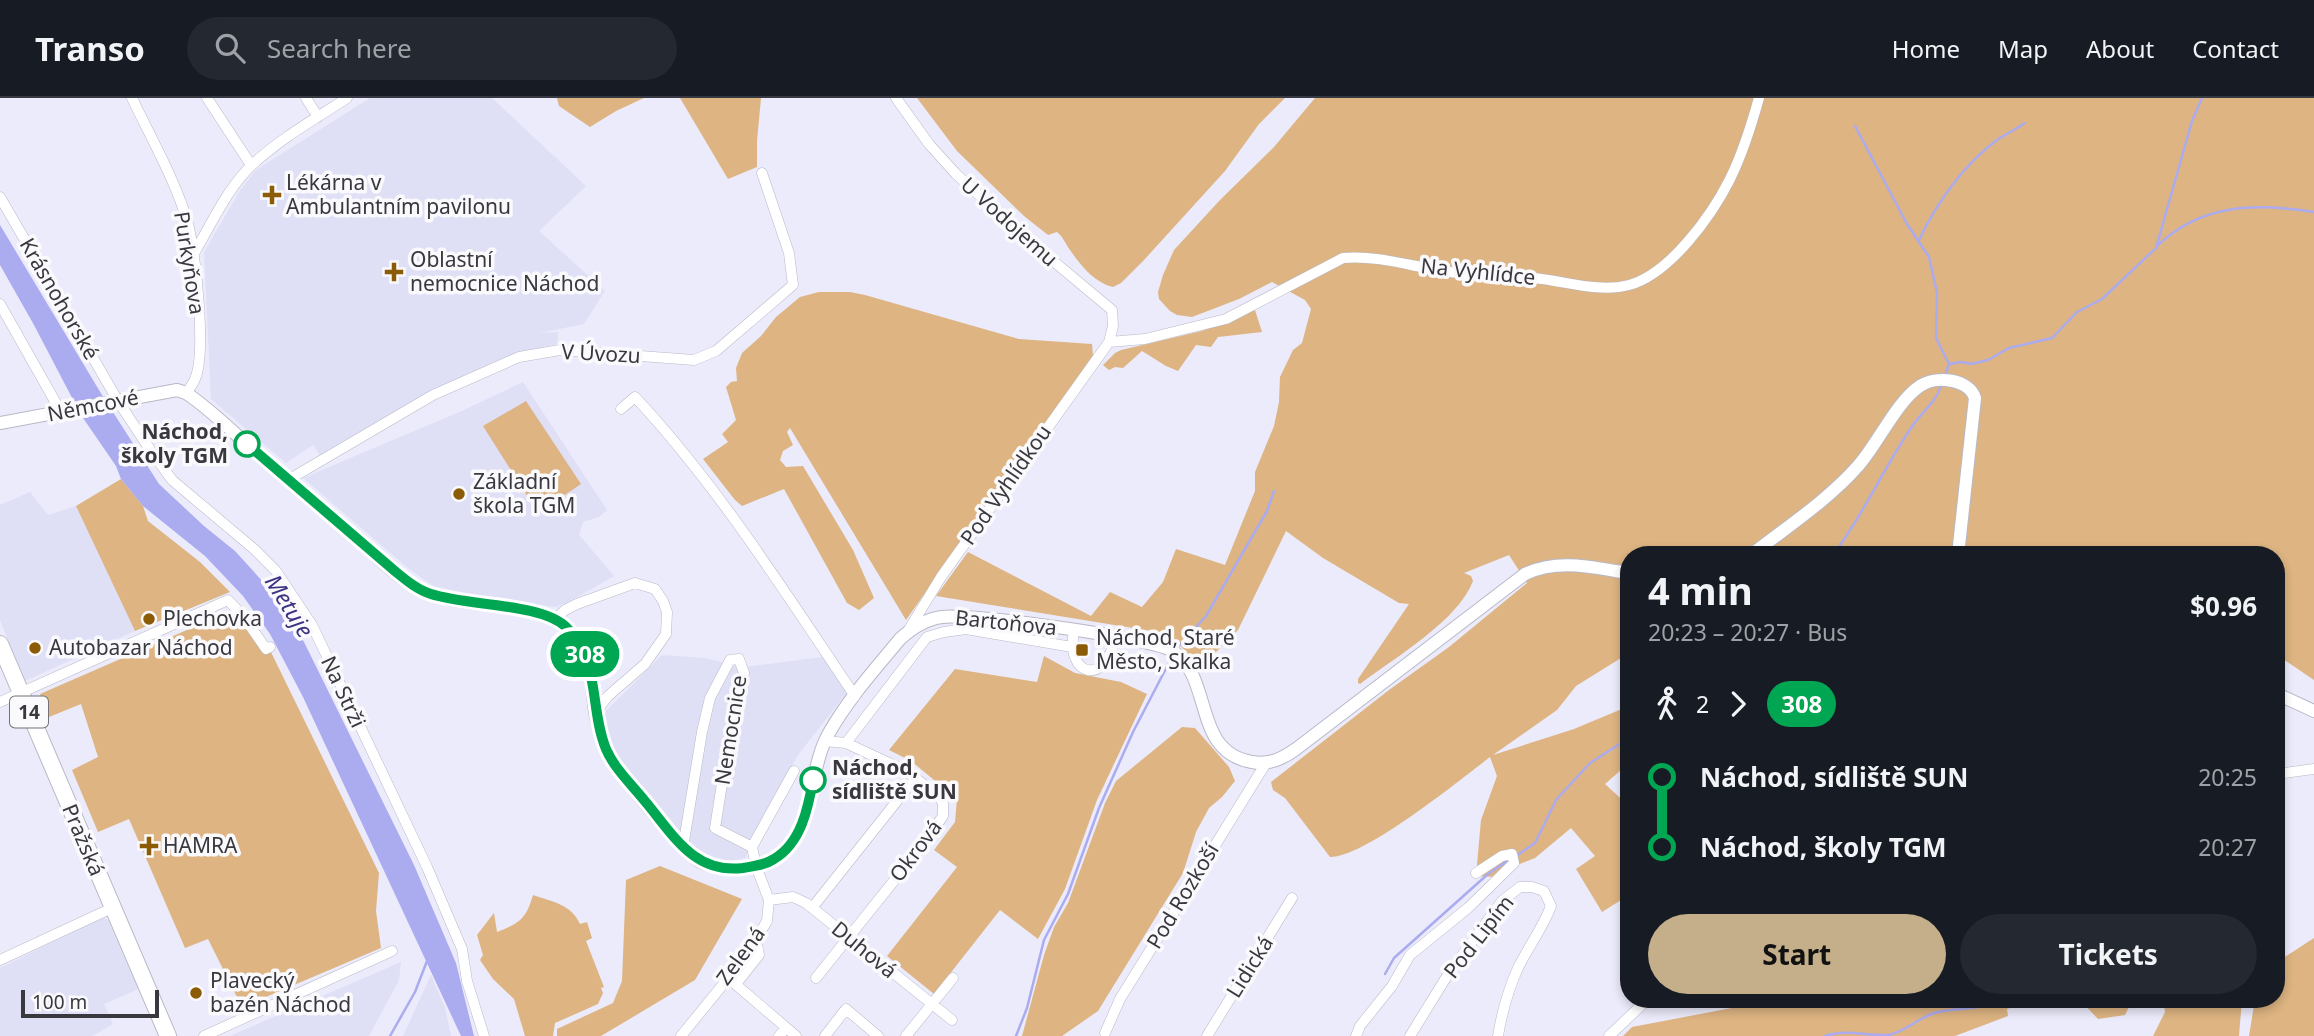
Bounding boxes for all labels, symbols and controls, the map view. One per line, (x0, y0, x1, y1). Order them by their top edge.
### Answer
search box (187, 17, 677, 80)
text: Transo (35, 26, 145, 71)
icon: search (211, 29, 249, 67)
text: Search here (267, 30, 412, 66)
text: Home (1892, 32, 1960, 65)
text: Map (1998, 32, 2048, 65)
text: About (2086, 32, 2154, 65)
text: Contact (2192, 32, 2279, 65)
place label: Lékárna v Ambulantním pavilonu (286, 168, 511, 220)
street label: U Vodojemu (955, 170, 1064, 272)
marker: Lékárna v Ambulantním pavilonu (264, 187, 280, 203)
street label: Purkyňova (168, 209, 212, 316)
street label: Krásnohorské (14, 233, 106, 364)
place label: Oblastní nemocnice Náchod (410, 245, 599, 297)
street label: Na Vyhlídce (1419, 251, 1537, 291)
marker: Oblastní nemocnice Náchod (384, 262, 404, 282)
street label: V Úvozu (561, 337, 641, 369)
street label: Němcové (45, 382, 141, 428)
place label: Náchod, školy TGM (121, 417, 228, 469)
street label: Pod Vyhlídkou (953, 419, 1057, 550)
marker: Náchod, školy TGM (234, 431, 260, 457)
place label: Základní škola TGM (473, 467, 575, 519)
marker: Základní škola TGM (451, 486, 467, 502)
text: 4 min (1648, 564, 1753, 616)
water label: Metuje (258, 568, 322, 643)
text: $0.96 (2190, 588, 2257, 624)
street label: Bartoňova (954, 603, 1058, 641)
place label: Plechovka (163, 604, 262, 632)
marker: Plechovka (141, 611, 157, 627)
text: 20:23 – 20:27 · Bus (1648, 616, 1847, 648)
place label: Náchod, Staré Město, Skalka (1096, 623, 1235, 675)
line badge: 308 (545, 631, 625, 677)
place label: Autobazar Náchod (49, 633, 233, 661)
text: 308 (564, 637, 606, 670)
marker: Autobazar Náchod (27, 640, 43, 656)
marker: Náchod, Staré Město, Skalka (1074, 642, 1090, 658)
street label: Na Strži (315, 651, 373, 732)
street label: Nemocnice (708, 673, 752, 787)
icon: walk (1648, 685, 1686, 723)
icon: forward (1719, 685, 1757, 723)
text: 308 (1781, 687, 1822, 720)
text: 2 (1696, 688, 1709, 720)
road number: 14 (10, 696, 48, 727)
place label: Náchod, sídliště SUN (832, 753, 957, 805)
text: Náchod, sídliště SUN (1700, 759, 1968, 795)
text: 20:25 (2198, 761, 2257, 793)
marker: Náchod, sídliště SUN (800, 767, 826, 793)
street label: Pražská (56, 799, 112, 880)
street label: Okrová (883, 814, 948, 887)
text: Náchod, školy TGM (1700, 829, 1946, 865)
place label: HAMRA (163, 831, 238, 859)
text: 20:27 (2198, 831, 2257, 863)
street label: Pod Rozkoší (1140, 837, 1225, 954)
marker: HAMRA (141, 838, 157, 854)
street label: Pod Lipím (1437, 889, 1519, 984)
street label: Duhová (826, 914, 903, 984)
button: Start (1648, 914, 1946, 994)
button: Tickets (1960, 914, 2257, 994)
street label: Zelená (709, 921, 771, 990)
street label: Lidická (1219, 930, 1279, 1003)
place label: Plavecký bazén Náchod (210, 966, 351, 1018)
marker: Plavecký bazén Náchod (188, 985, 204, 1001)
scale bar (21, 987, 159, 1019)
text: 100 m (32, 989, 87, 1015)

